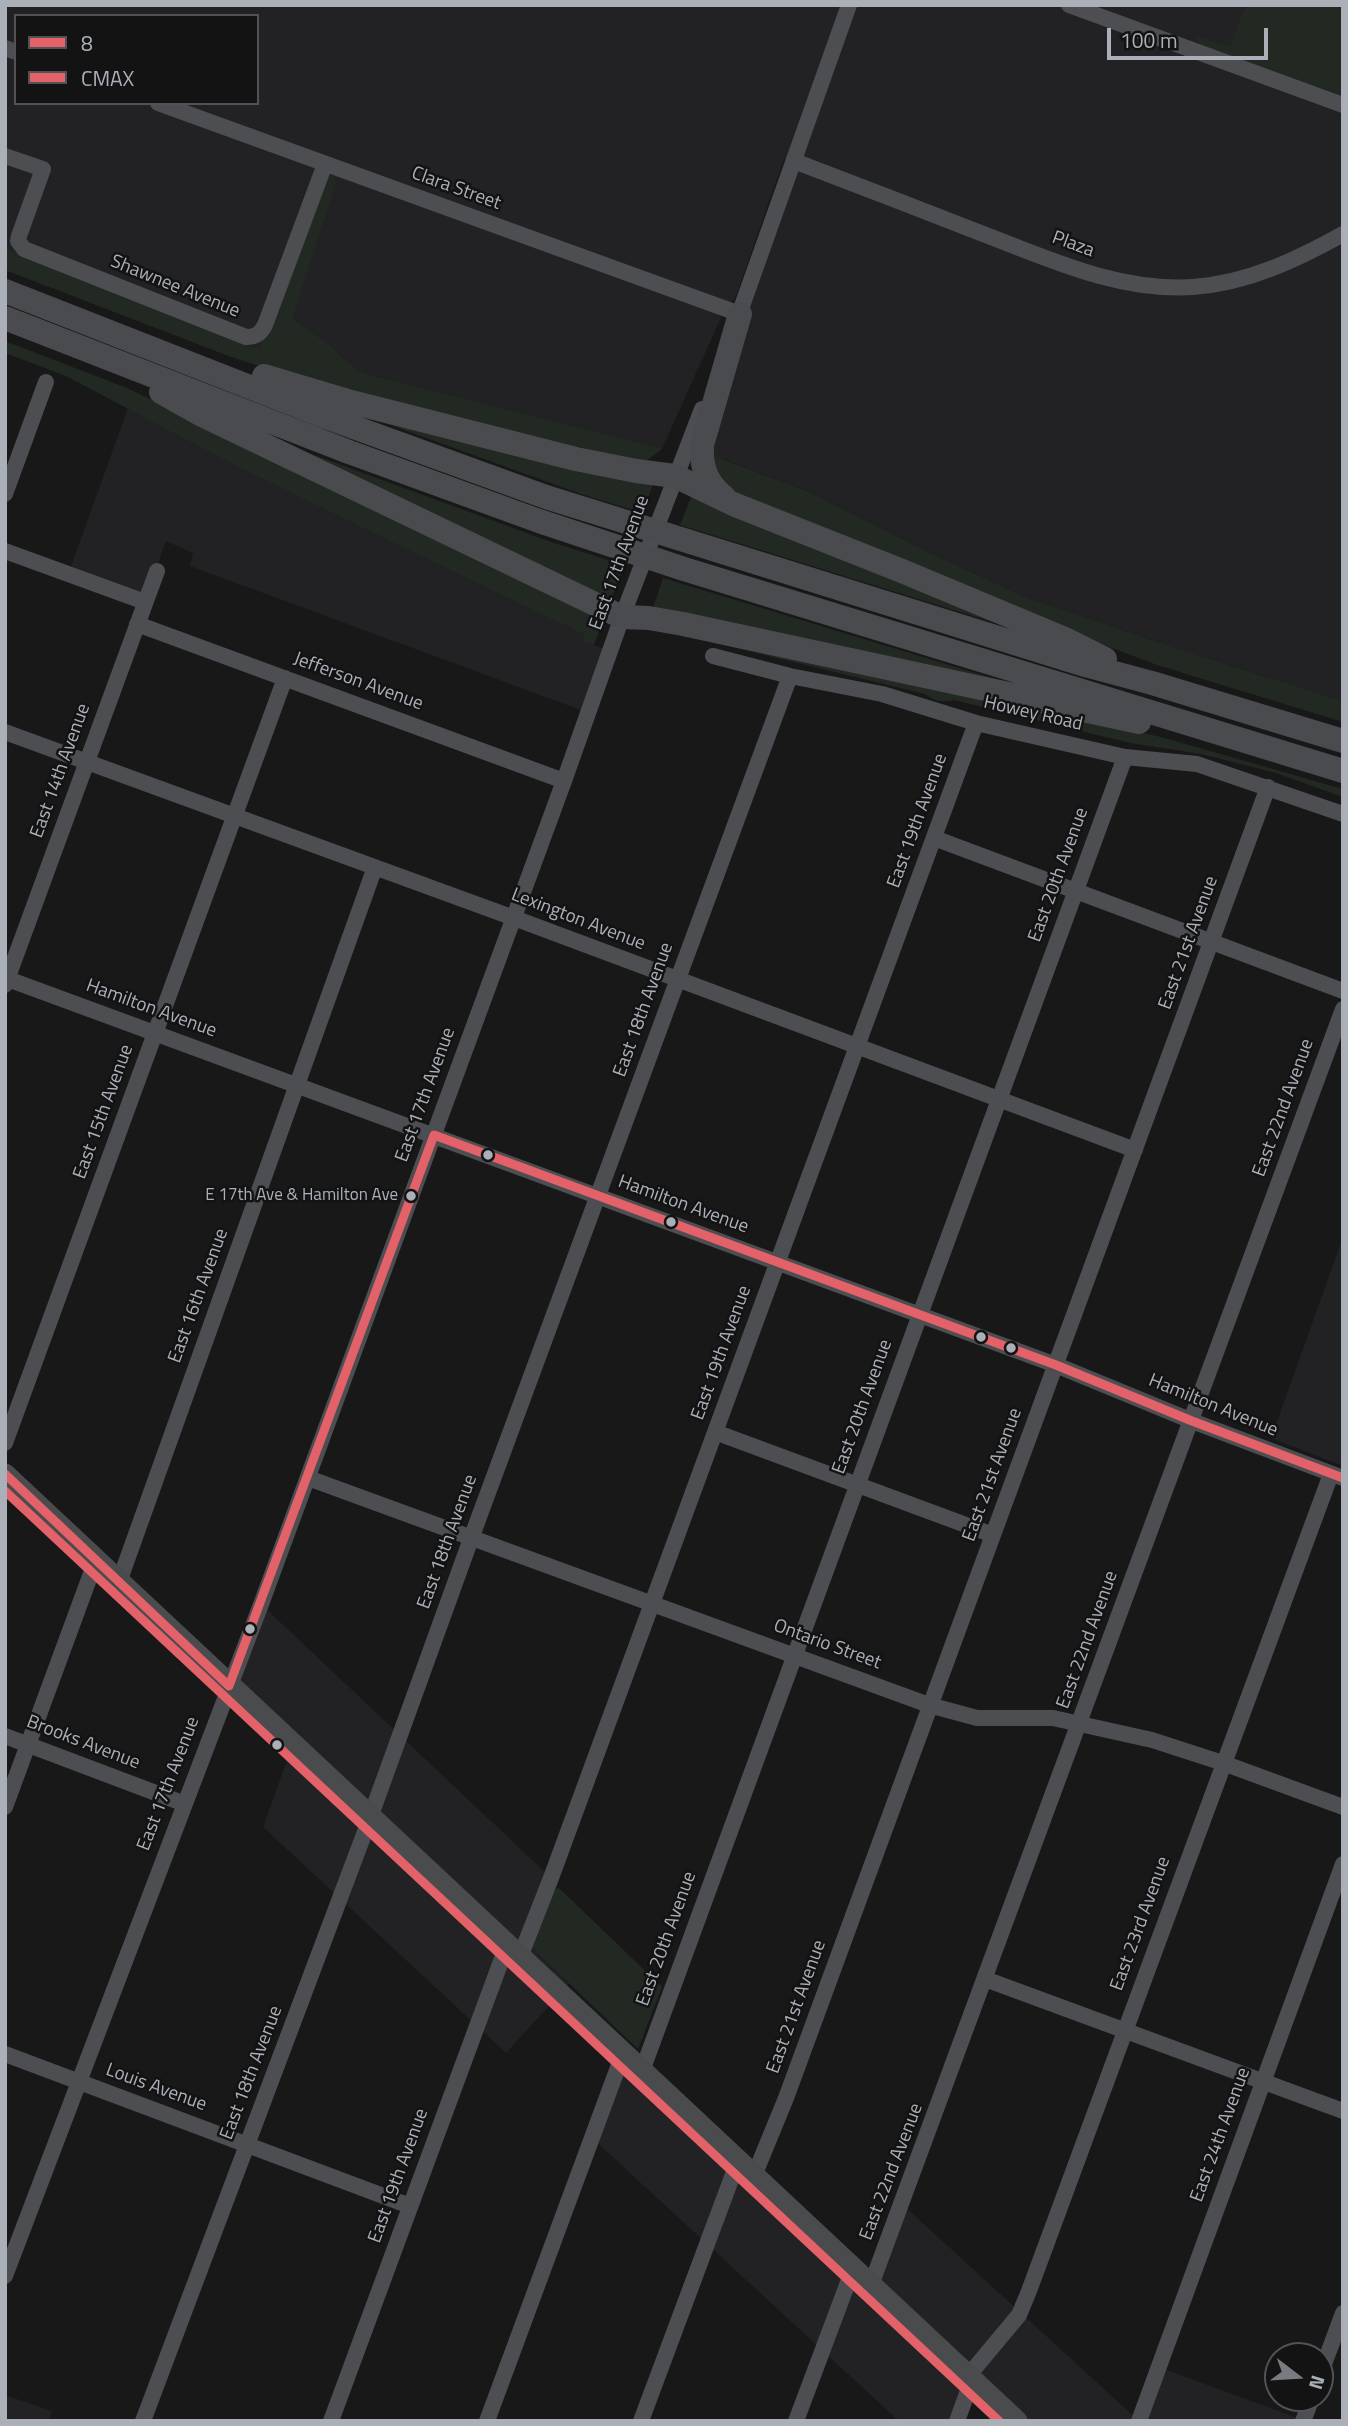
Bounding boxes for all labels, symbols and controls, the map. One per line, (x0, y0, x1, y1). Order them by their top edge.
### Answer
legend (14, 14, 259, 105)
scale bar (1110, 14, 1271, 58)
text: 100 m (1120, 24, 1177, 56)
text: 8 (81, 27, 93, 59)
text: CMAX (81, 62, 134, 94)
street label: Clara Street (408, 162, 504, 216)
street label: Plaza (1049, 227, 1097, 263)
street label: Shawnee Avenue (107, 251, 243, 323)
street label: East 17th Avenue (585, 493, 655, 633)
street label: Jefferson Avenue (290, 648, 426, 716)
street label: Howey Road (981, 692, 1085, 736)
street label: East 14th Avenue (26, 701, 96, 841)
street label: East 19th Avenue (883, 751, 953, 891)
street label: East 20th Avenue (1024, 805, 1094, 945)
street label: East 21st Avenue (1154, 873, 1224, 1013)
street label: Lexington Avenue (508, 884, 648, 956)
street label: East 18th Avenue (609, 940, 679, 1080)
street label: Hamilton Avenue (83, 975, 219, 1043)
street label: East 17th Avenue (391, 1025, 461, 1165)
street label: East 22nd Avenue (1249, 1036, 1319, 1180)
street label: East 15th Avenue (69, 1042, 139, 1182)
unlabelled marker (481, 1148, 495, 1162)
street label: Hamilton Avenue (615, 1171, 751, 1239)
place label: E 17th Ave & Hamilton Ave (205, 1186, 398, 1206)
marker: E 17th Ave & Hamilton Ave (404, 1189, 418, 1203)
unlabelled marker (664, 1215, 678, 1229)
street label: East 16th Avenue (164, 1226, 234, 1366)
street label: East 19th Avenue (687, 1283, 757, 1423)
unlabelled marker (974, 1330, 988, 1344)
street label: East 20th Avenue (828, 1337, 898, 1477)
unlabelled marker (1004, 1341, 1018, 1355)
street label: Hamilton Avenue (1145, 1370, 1281, 1442)
street label: East 21st Avenue (958, 1405, 1028, 1545)
street label: East 18th Avenue (413, 1472, 483, 1612)
street label: East 22nd Avenue (1053, 1568, 1123, 1712)
street label: Ontario Street (770, 1615, 884, 1675)
unlabelled marker (243, 1622, 257, 1636)
street label: Brooks Avenue (23, 1711, 143, 1775)
street label: East 17th Avenue (133, 1714, 205, 1854)
unlabelled marker (270, 1738, 284, 1752)
street label: East 23rd Avenue (1106, 1854, 1176, 1994)
street label: East 20th Avenue (632, 1869, 702, 2009)
street label: East 21st Avenue (762, 1937, 832, 2077)
street label: East 18th Avenue (216, 2003, 288, 2143)
street label: Louis Avenue (102, 2059, 210, 2117)
street label: East 24th Avenue (1186, 2065, 1256, 2205)
street label: East 22nd Avenue (855, 2100, 929, 2244)
street label: East 19th Avenue (364, 2106, 434, 2246)
north arrow (1264, 2342, 1334, 2412)
text: N (1302, 2372, 1333, 2393)

